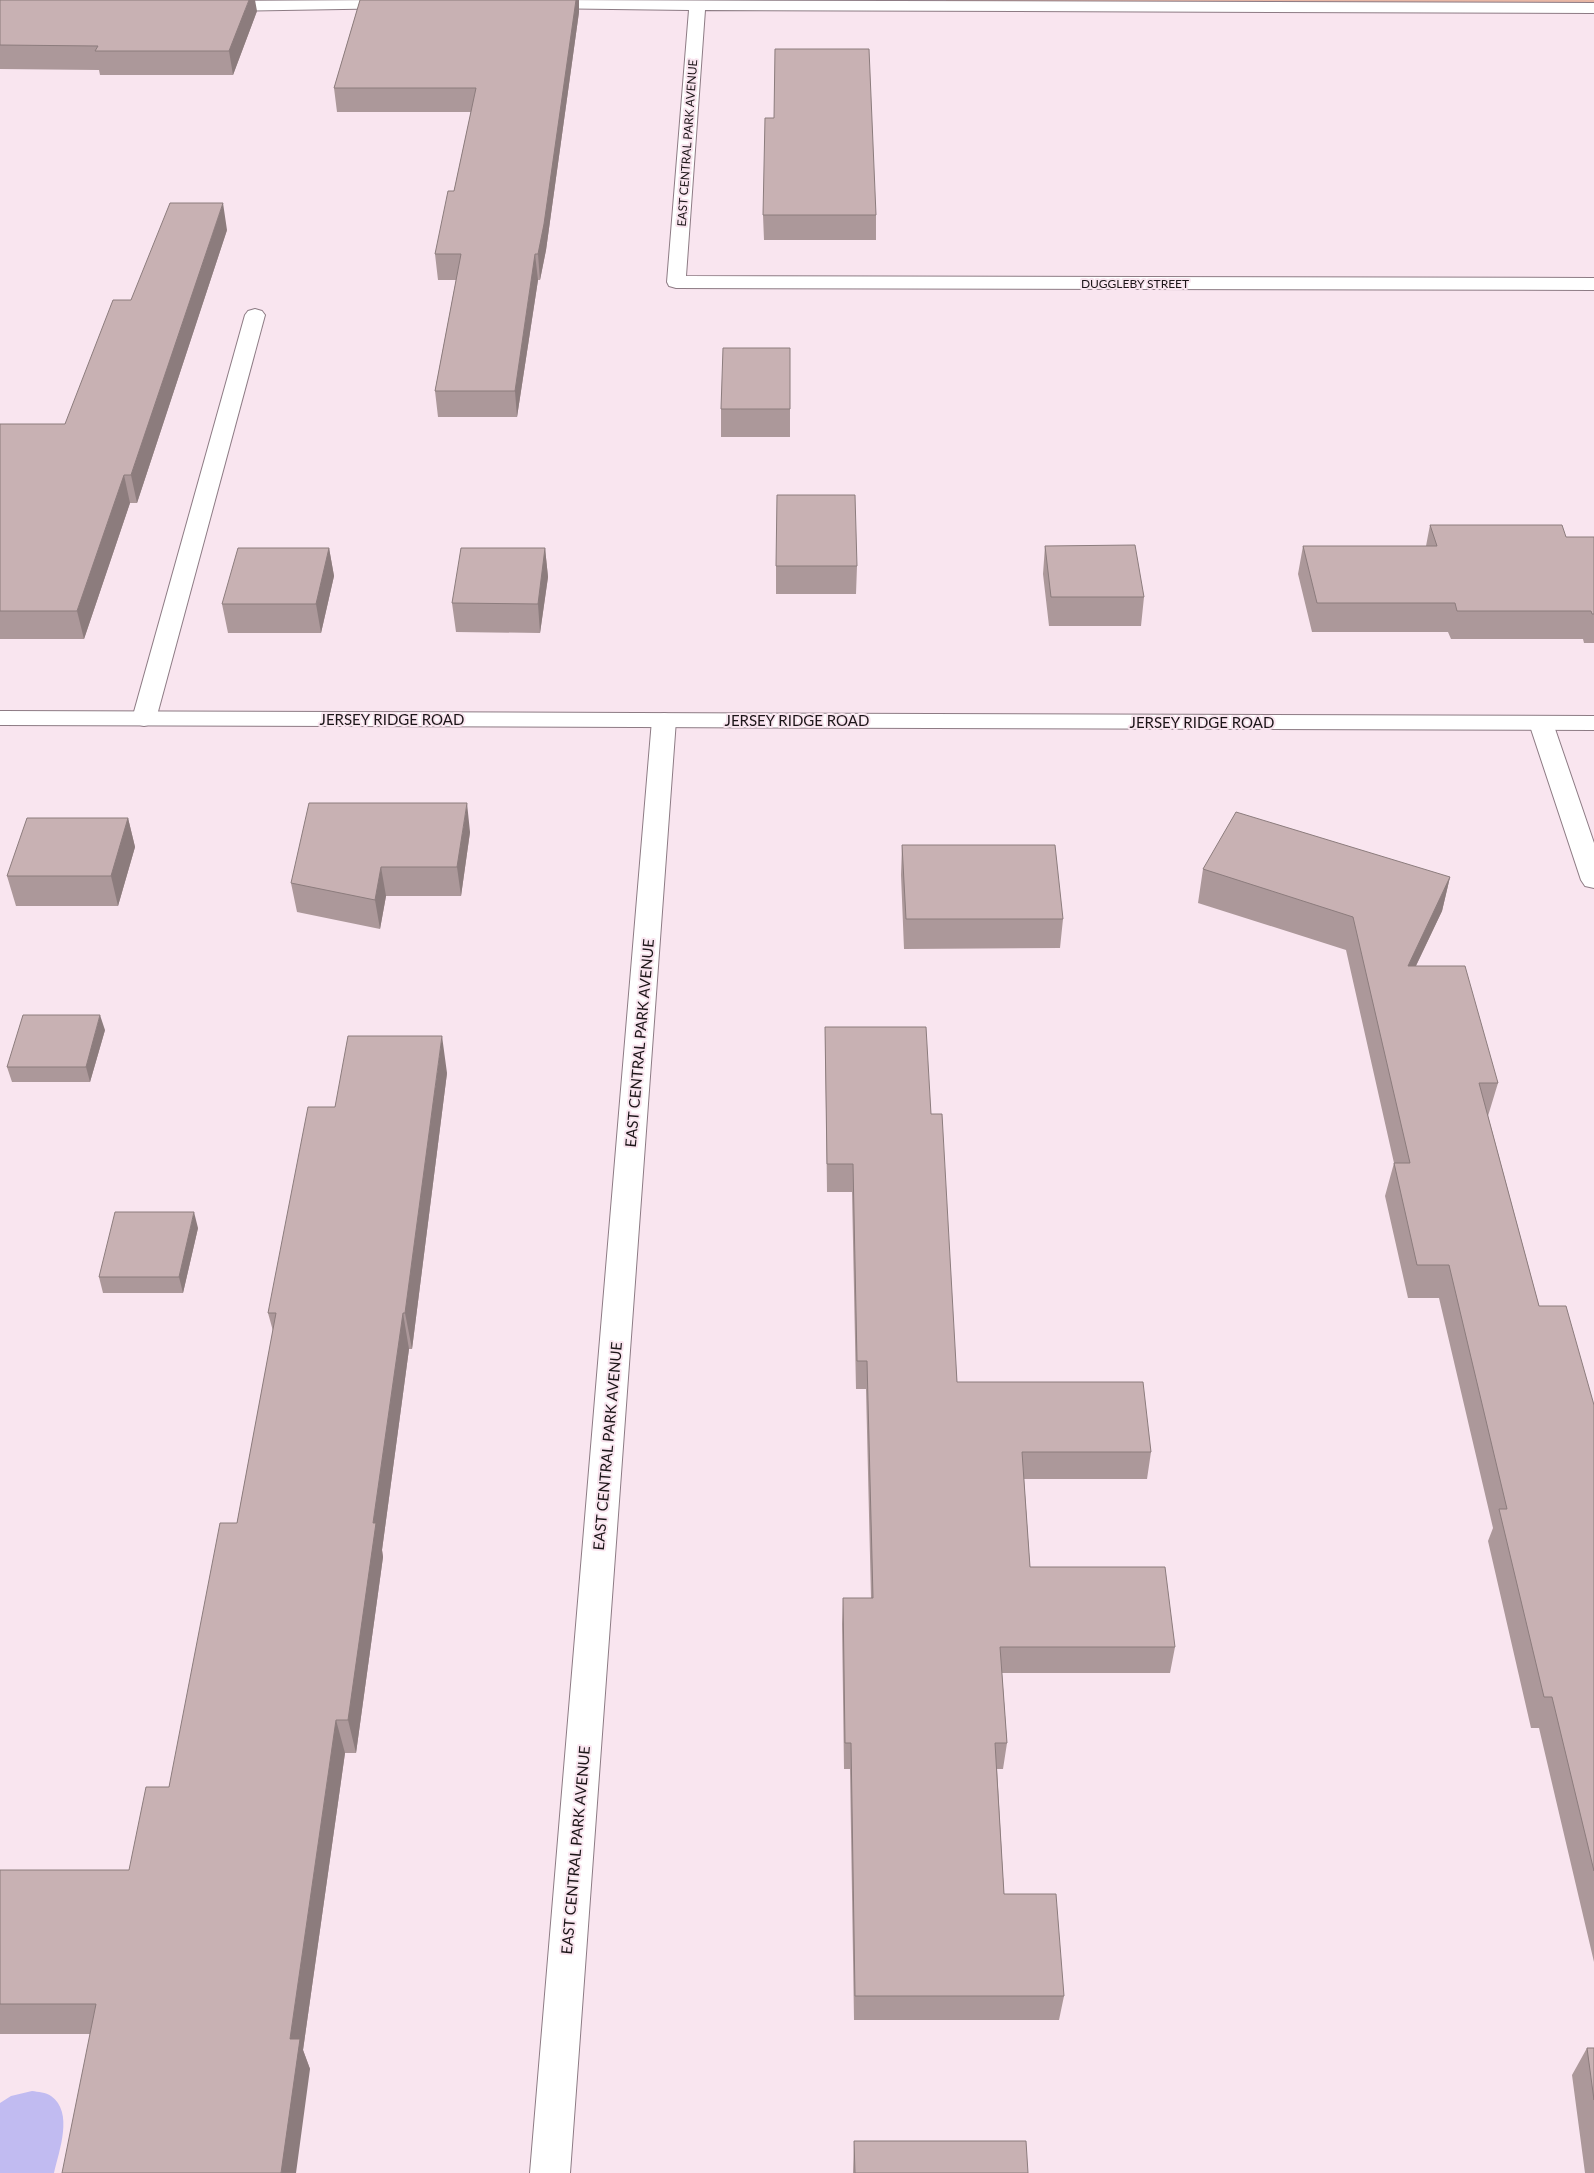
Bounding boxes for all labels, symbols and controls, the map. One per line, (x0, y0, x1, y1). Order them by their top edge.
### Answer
street label: EAST CENTRAL PARK AVENUE (674, 59, 700, 227)
street label: DUGGLEBY STREET (1081, 276, 1189, 291)
street label: JERSEY RIDGE ROAD (320, 710, 464, 728)
street label: JERSEY RIDGE ROAD (725, 711, 869, 729)
street label: JERSEY RIDGE ROAD (1130, 713, 1274, 731)
street label: EAST CENTRAL PARK AVENUE (621, 938, 657, 1148)
street label: EAST CENTRAL PARK AVENUE (589, 1341, 625, 1551)
street label: EAST CENTRAL PARK AVENUE (557, 1745, 593, 1955)

